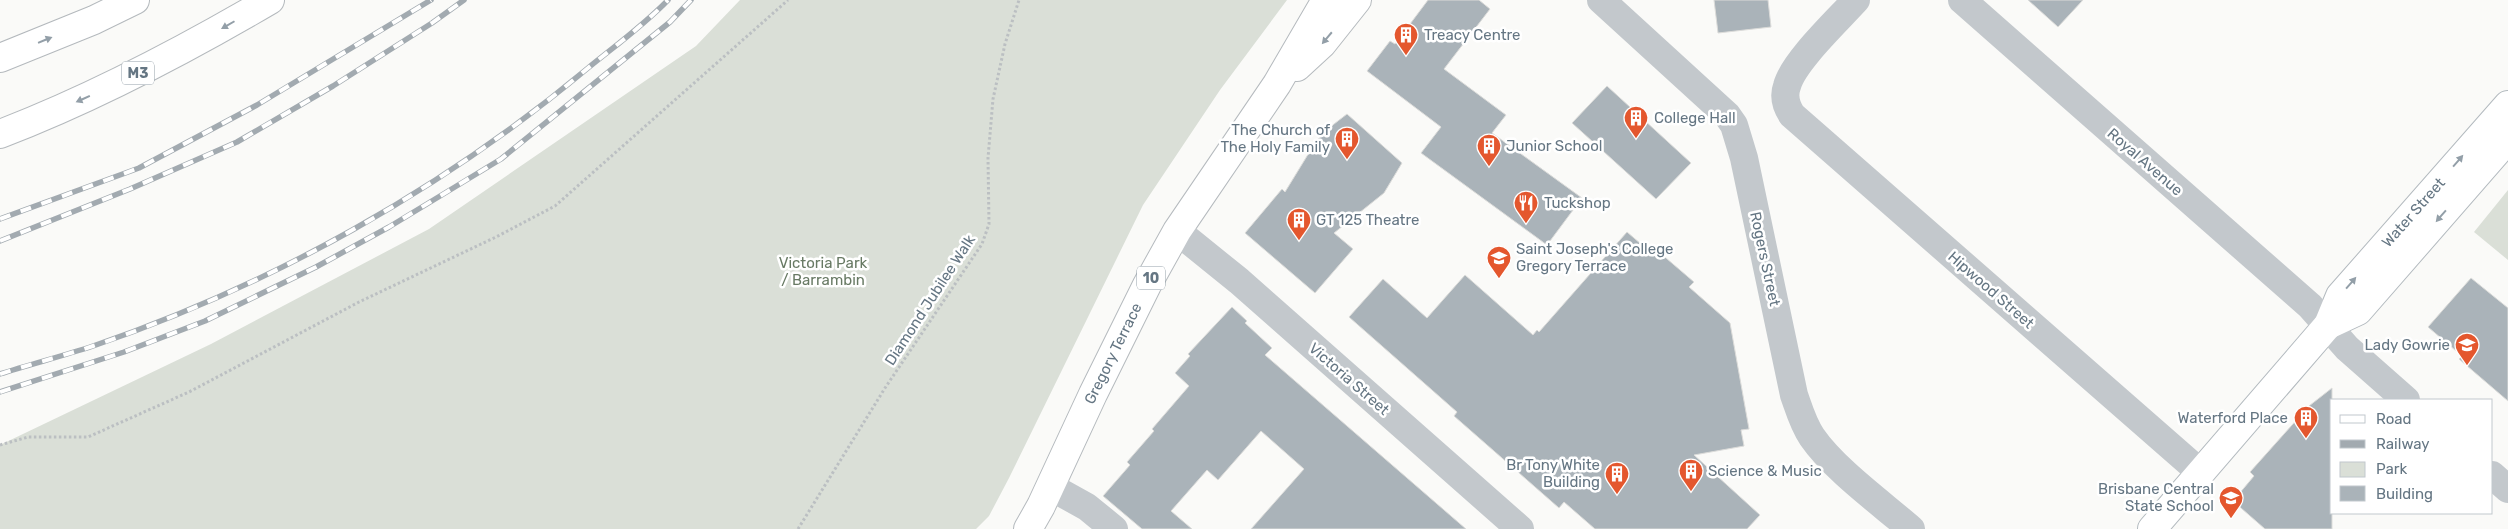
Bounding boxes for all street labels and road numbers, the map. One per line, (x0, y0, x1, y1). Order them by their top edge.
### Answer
road number: M3 (122, 62, 154, 84)
street label: Royal Avenue (2104, 124, 2186, 200)
street label: Water Street (2378, 174, 2449, 251)
street label: Rogers Street (1746, 210, 1784, 308)
street label: Diamond Jubilee Walk (881, 231, 979, 369)
street label: Hipwood Street (1944, 248, 2038, 332)
road number: 10 (1137, 266, 1165, 290)
street label: Gregory Terrace (1081, 300, 1146, 407)
street label: Victoria Street (1305, 339, 1393, 419)

